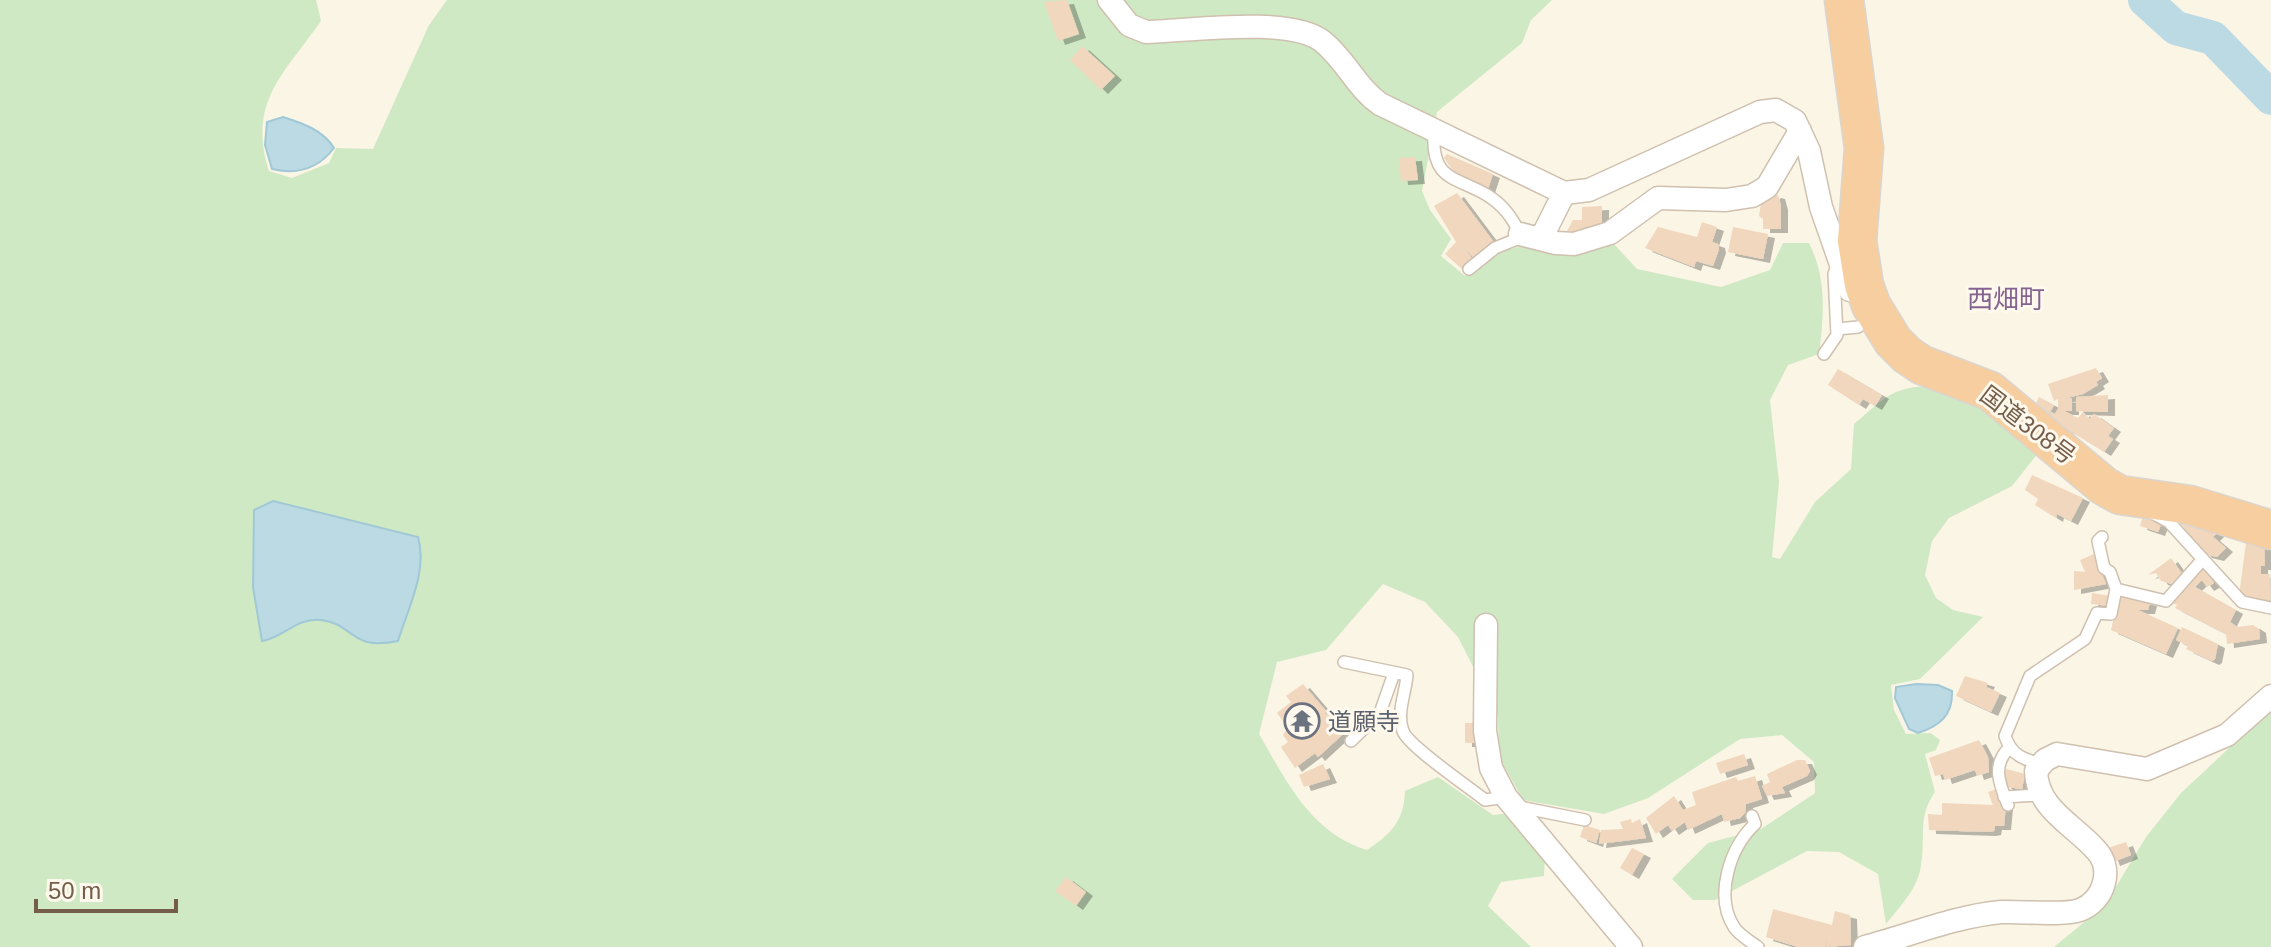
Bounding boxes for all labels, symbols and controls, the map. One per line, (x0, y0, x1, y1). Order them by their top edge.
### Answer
district label: 西畑町 (1967, 284, 2045, 314)
street label: 国道308号 (1975, 381, 2081, 469)
temple icon: 道願寺 (1283, 702, 1321, 740)
place label: 道願寺 (1328, 708, 1400, 735)
scale bar (36, 863, 176, 913)
text: 50 m (48, 877, 101, 904)

